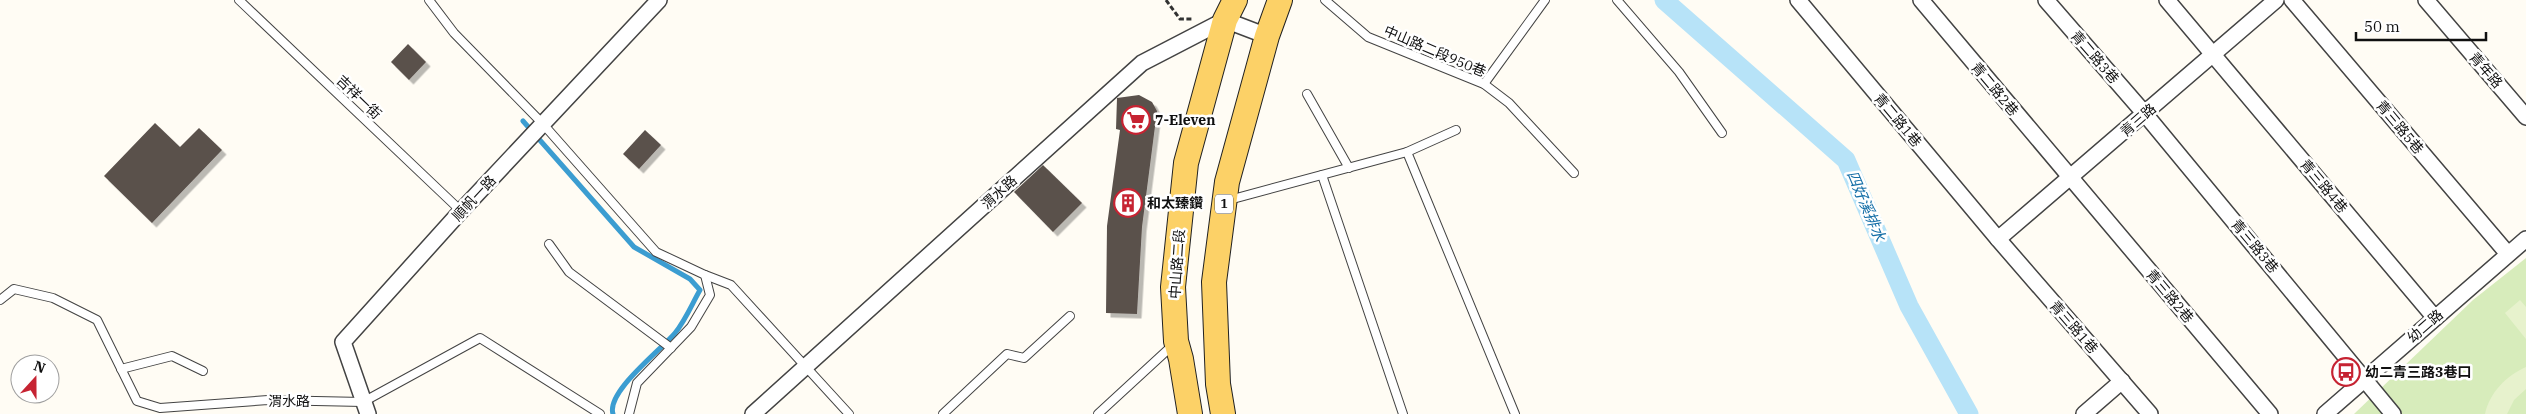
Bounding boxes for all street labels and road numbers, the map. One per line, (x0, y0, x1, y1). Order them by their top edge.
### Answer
street label: 中山路二段950巷 (1381, 21, 1489, 81)
street label: 青二路3巷 (2067, 27, 2123, 87)
street label: 青年路 (2465, 48, 2507, 92)
street label: 青二路2巷 (1967, 59, 2023, 119)
street label: 吉祥一街 (333, 71, 385, 123)
street label: 青二路1巷 (1870, 90, 1926, 150)
street label: 青三路5巷 (2372, 97, 2428, 157)
street label: 青三路 (2116, 99, 2160, 141)
street label: 青三路4巷 (2296, 156, 2352, 216)
street label: 順帆一路 (448, 171, 500, 225)
street label: 渭水路 (977, 171, 1021, 213)
road number: 1 (1215, 194, 1233, 213)
street label: 青三路3巷 (2227, 216, 2283, 276)
street label: 中山路二段 (1166, 228, 1188, 300)
street label: 青三路2巷 (2142, 266, 2198, 326)
street label: 青三路1巷 (2046, 297, 2102, 357)
street label: 幼二路 (2403, 305, 2447, 347)
street label: 渭水路 (268, 392, 310, 410)

